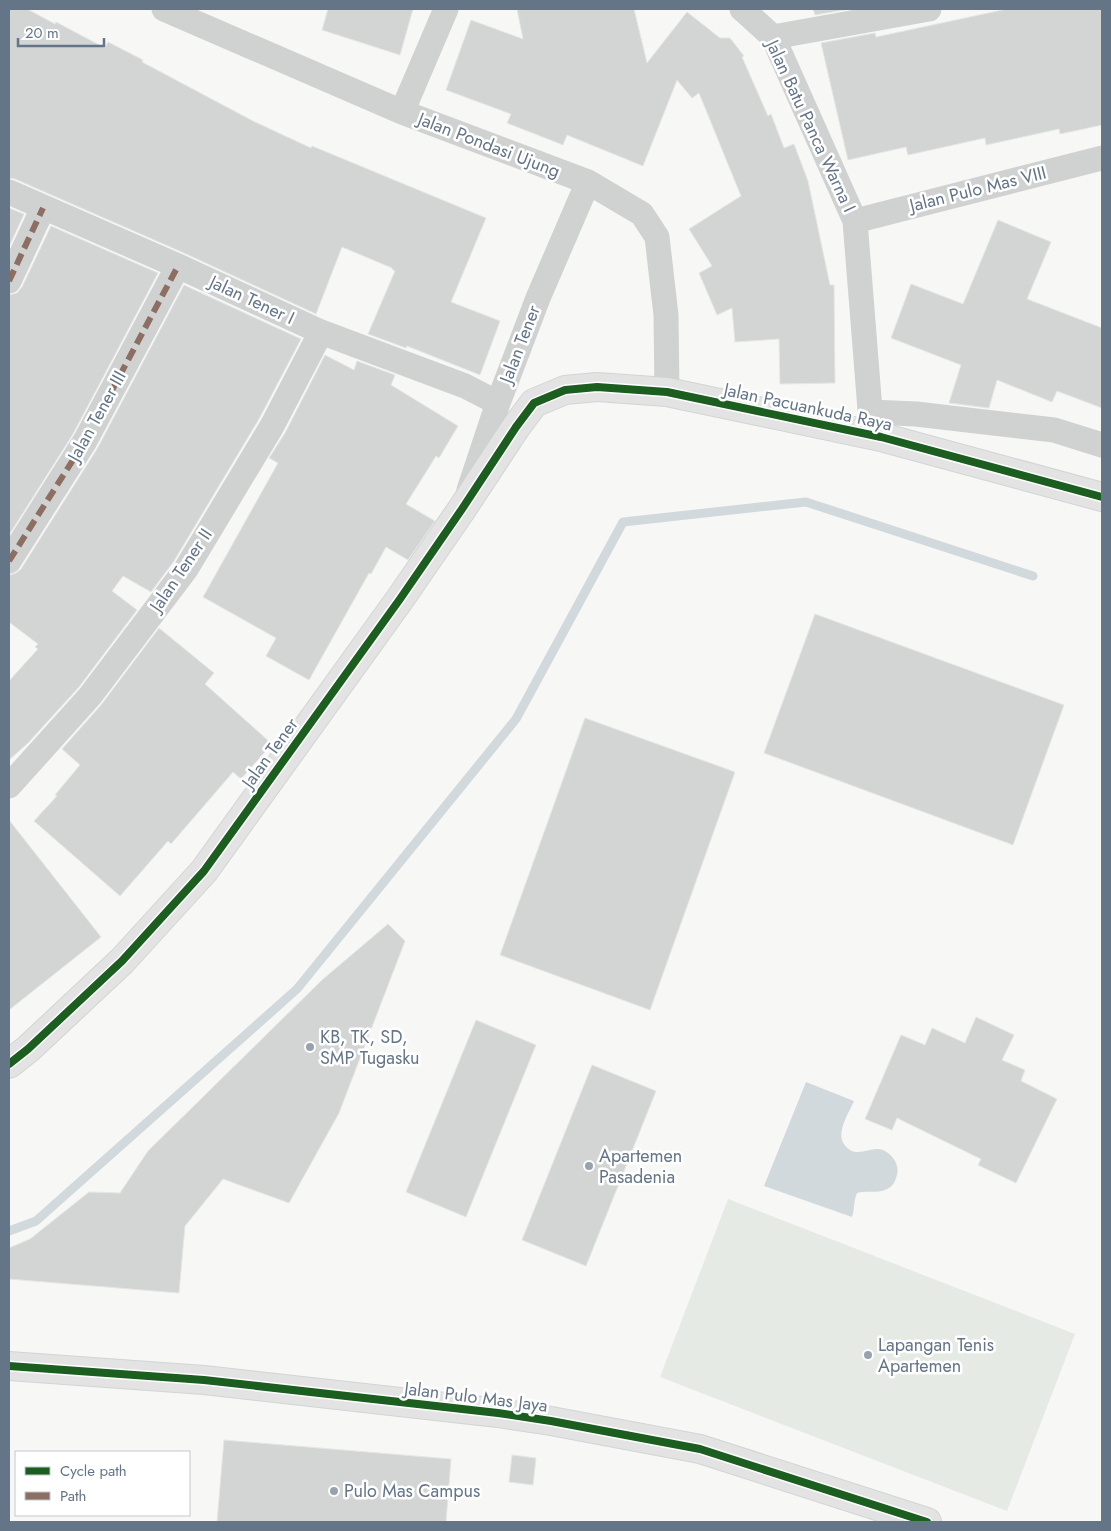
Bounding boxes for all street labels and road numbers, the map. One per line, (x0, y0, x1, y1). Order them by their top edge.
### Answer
street label: Jalan Batu Panca Warna I (759, 34, 862, 216)
street label: Jalan Pondasi Ujung (412, 105, 564, 184)
street label: Jalan Pulo Mas VIII (905, 159, 1049, 219)
street label: Jalan Tener I (203, 268, 299, 331)
street label: Jalan Tener (493, 301, 547, 389)
street label: Jalan Tener III (60, 366, 133, 468)
street label: Jalan Pacuankuda Raya (719, 376, 895, 438)
street label: Jalan Tener II (142, 523, 219, 619)
street label: Jalan Tener (234, 712, 305, 795)
street label: Jalan Pulo Mas Jaya (401, 1375, 549, 1419)

